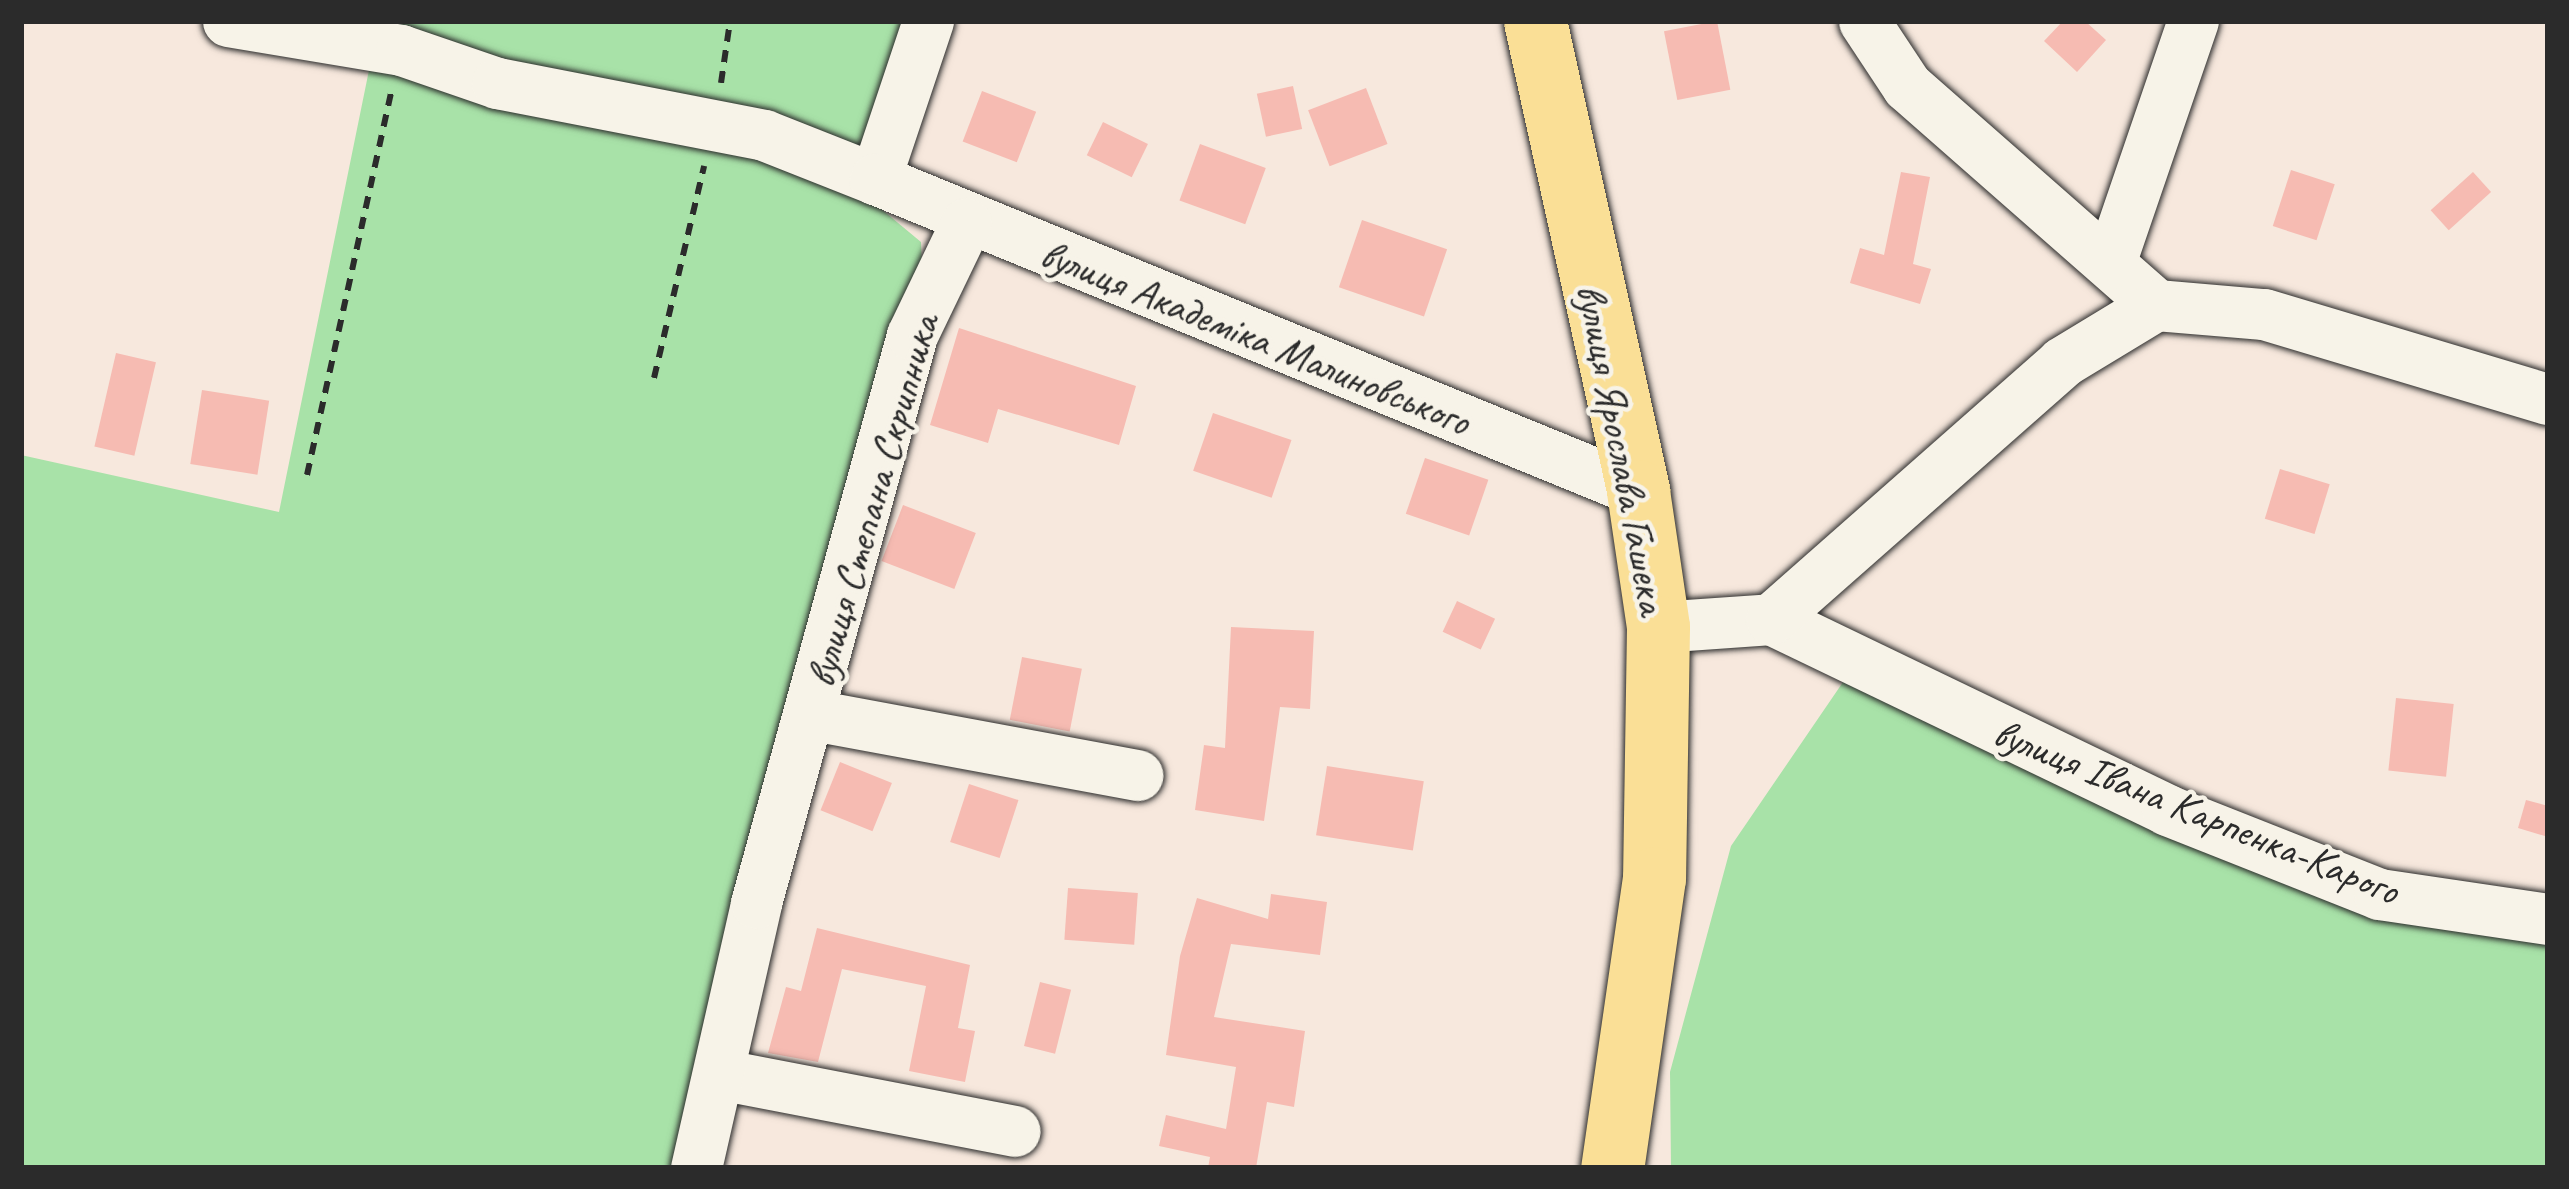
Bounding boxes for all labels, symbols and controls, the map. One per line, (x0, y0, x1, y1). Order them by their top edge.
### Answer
street label: вулиця Академіка Малиновського (1030, 228, 1480, 448)
street label: вулиця Ярослава Гашека (1564, 279, 1678, 619)
street label: вулиця Степана Скрипника (796, 309, 950, 693)
street label: вулиця Івана Карпенка-Карого (1985, 707, 2407, 917)

